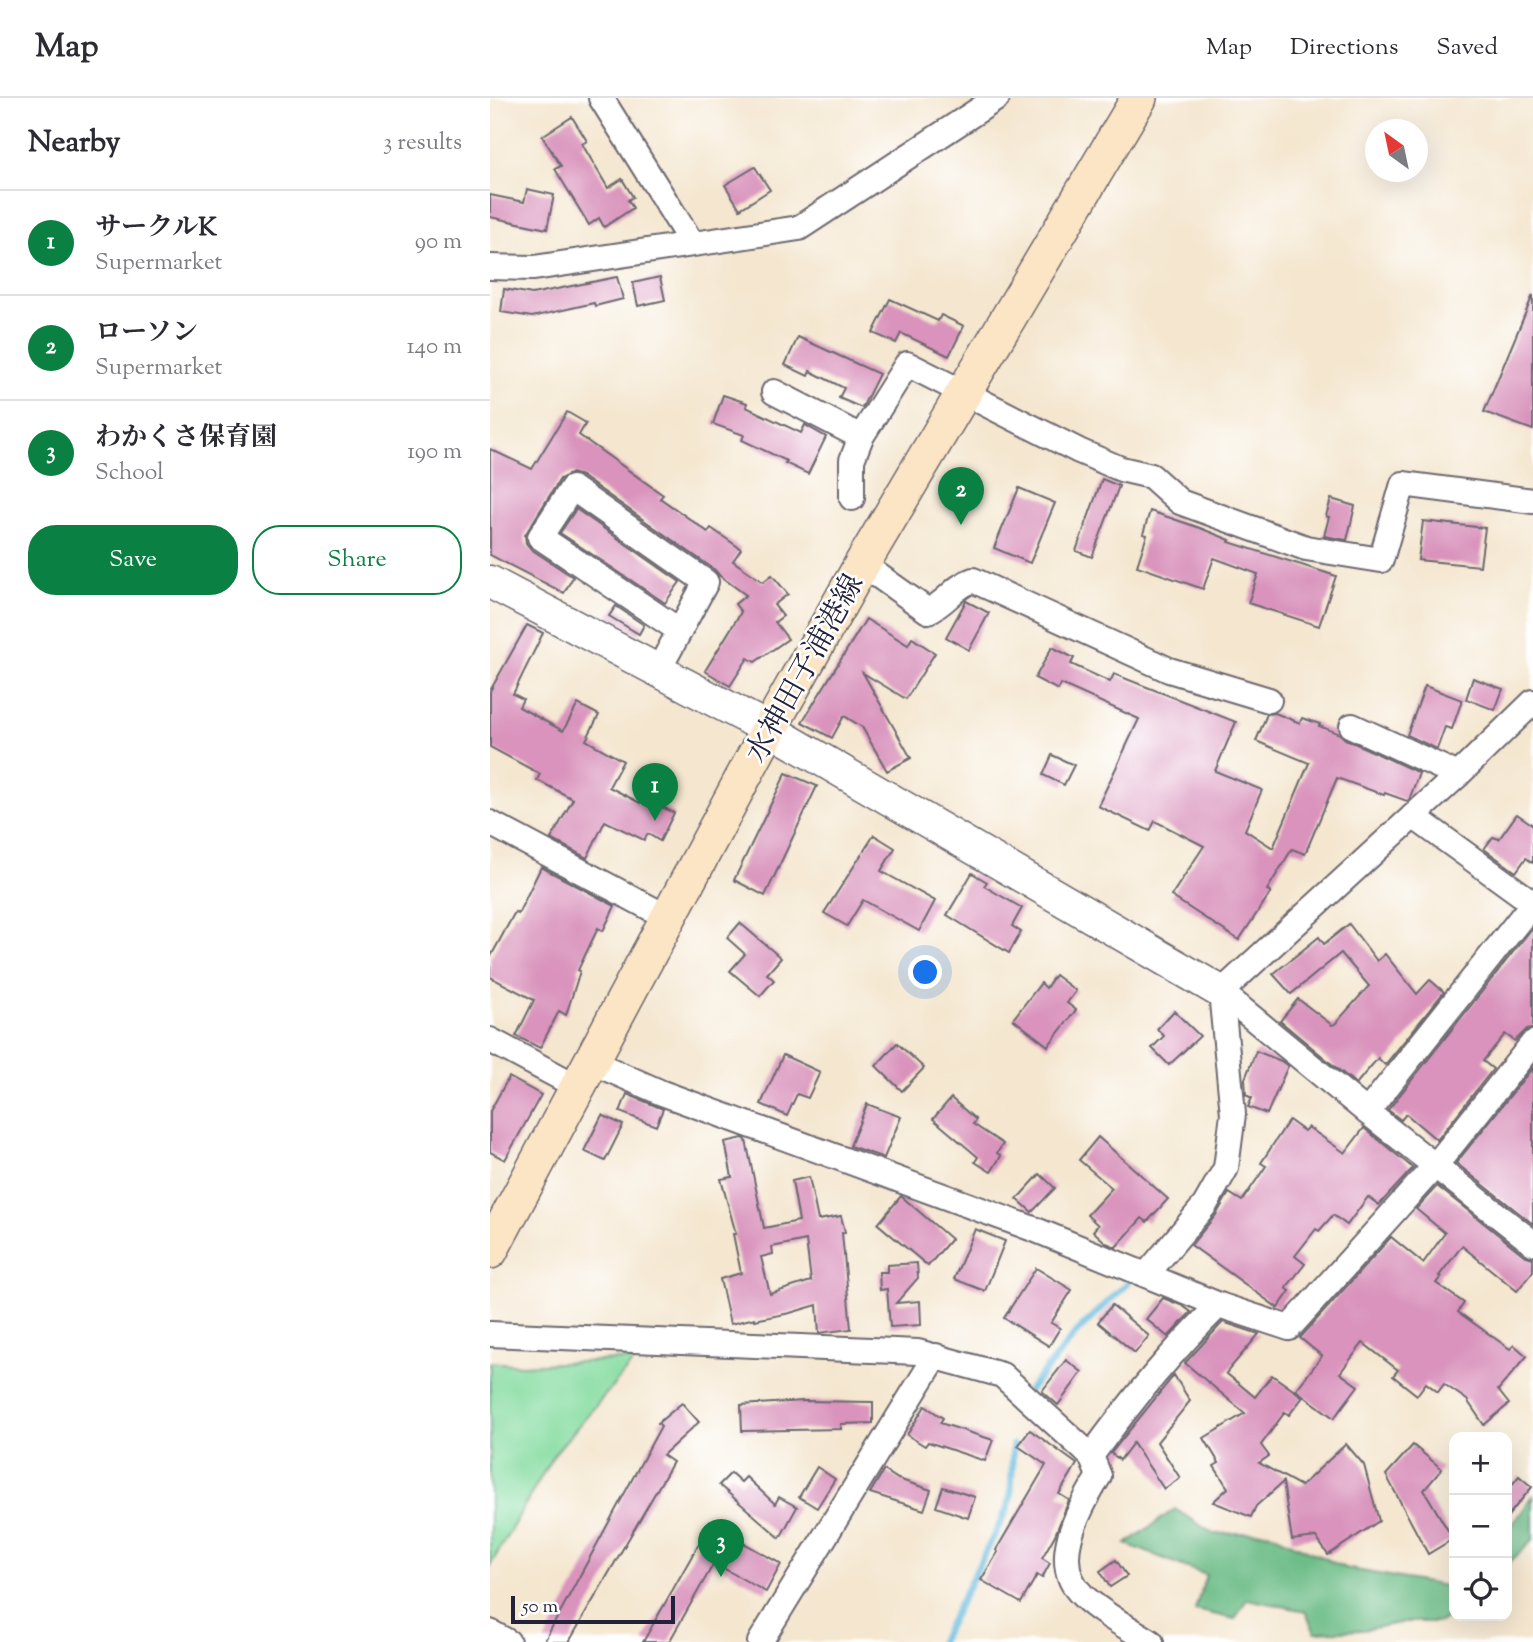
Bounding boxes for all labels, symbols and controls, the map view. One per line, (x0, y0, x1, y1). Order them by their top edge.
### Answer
text: Map (35, 24, 99, 72)
text: Map (1206, 31, 1252, 65)
text: Directions (1290, 31, 1398, 65)
text: Saved (1436, 31, 1498, 65)
north arrow (1365, 119, 1428, 182)
text: Nearby (28, 122, 120, 165)
text: 3 results (383, 127, 462, 160)
text: サークルK (95, 210, 217, 247)
text: 1 (47, 226, 55, 259)
text: 90 m (415, 226, 462, 259)
text: Supermarket (95, 247, 222, 280)
text: ローソン (95, 315, 198, 352)
text: 2 (46, 331, 56, 364)
text: 140 m (407, 331, 462, 364)
text: Supermarket (95, 352, 222, 385)
text: わかくさ保育園 (95, 420, 277, 457)
text: 3 (46, 436, 56, 469)
text: 190 m (407, 436, 462, 469)
text: School (95, 457, 164, 490)
pin: 2 (938, 467, 984, 525)
button: Save (28, 525, 238, 595)
button: Share (252, 525, 462, 595)
street label: 水神田子浦港線 (736, 567, 876, 771)
pin: 1 (632, 763, 678, 821)
your location (908, 955, 942, 989)
map controls (1449, 1432, 1512, 1621)
button: + (1449, 1432, 1512, 1495)
button: − (1449, 1495, 1512, 1558)
pin: 3 (698, 1519, 744, 1577)
button: locate (1449, 1558, 1512, 1621)
scale bar (511, 1593, 676, 1625)
text: 50 m (522, 1594, 558, 1621)

